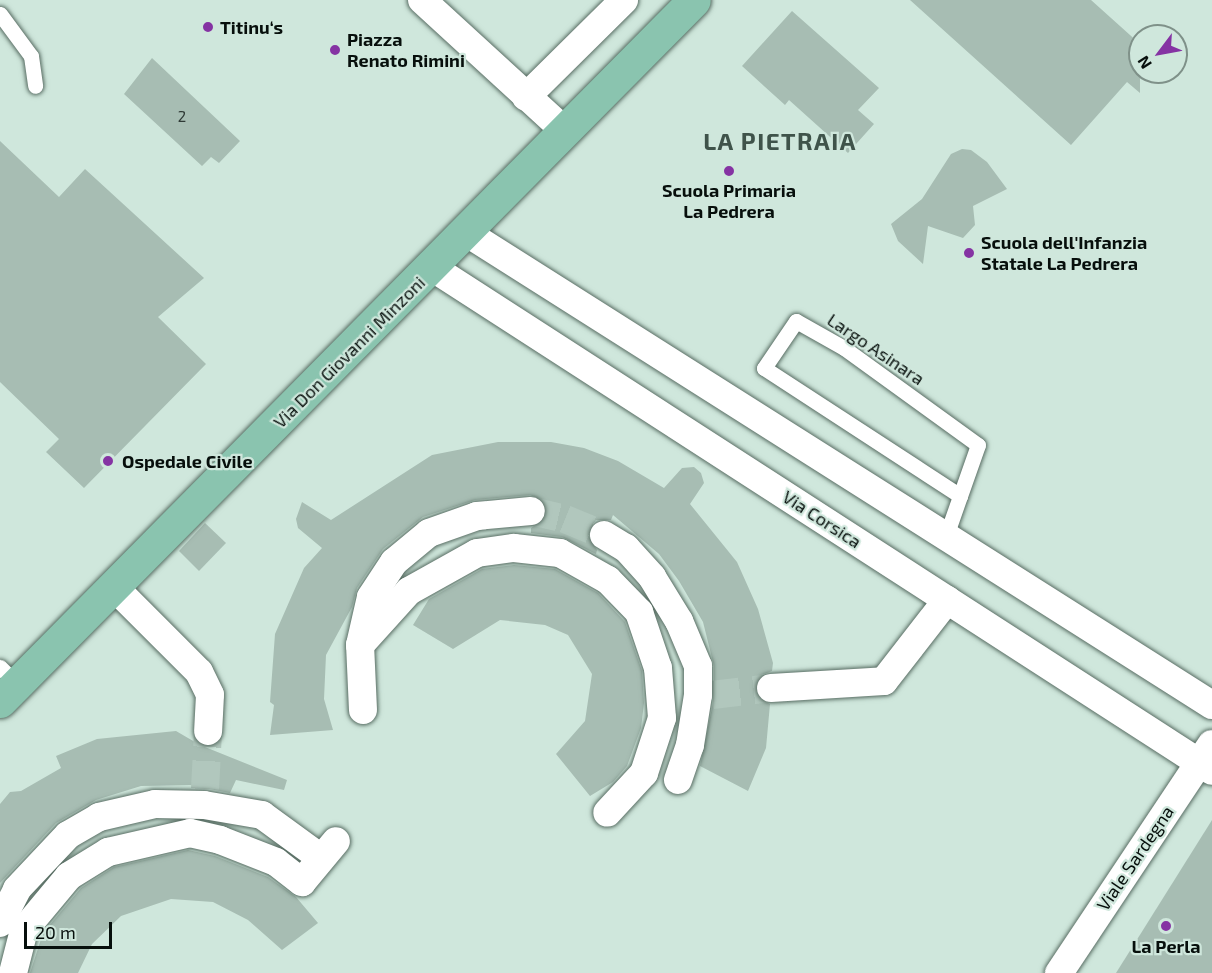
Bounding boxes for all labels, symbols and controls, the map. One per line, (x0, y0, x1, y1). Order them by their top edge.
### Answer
place label: Titinu‘s (220, 16, 283, 38)
marker: Titinu‘s (201, 20, 215, 34)
north arrow (1128, 24, 1188, 84)
place label: Piazza Renato Rimini (347, 29, 465, 72)
marker: Piazza Renato Rimini (328, 43, 342, 57)
text: N (1133, 53, 1155, 73)
house number: 2 (178, 108, 186, 126)
district label: LA PIETRAIA (703, 127, 857, 155)
marker: Scuola Primaria La Pedrera (722, 164, 736, 178)
place label: Scuola Primaria La Pedrera (662, 180, 796, 222)
place label: Scuola dell'Infanzia Statale La Pedrera (981, 232, 1147, 274)
marker: Scuola dell'Infanzia Statale La Pedrera (962, 246, 976, 260)
street label: Via Don Giovanni Minzoni (269, 272, 429, 432)
street label: Largo Asinara (823, 309, 929, 389)
place label: Ospedale Civile (122, 450, 253, 472)
marker: Ospedale Civile (99, 452, 117, 470)
street label: Via Corsica (779, 486, 865, 552)
street label: Viale Sardegna (1092, 802, 1178, 914)
scale bar (27, 910, 116, 948)
marker: La Perla (1159, 919, 1173, 933)
text: 20 m (35, 921, 76, 943)
place label: La Perla (1132, 935, 1200, 957)

